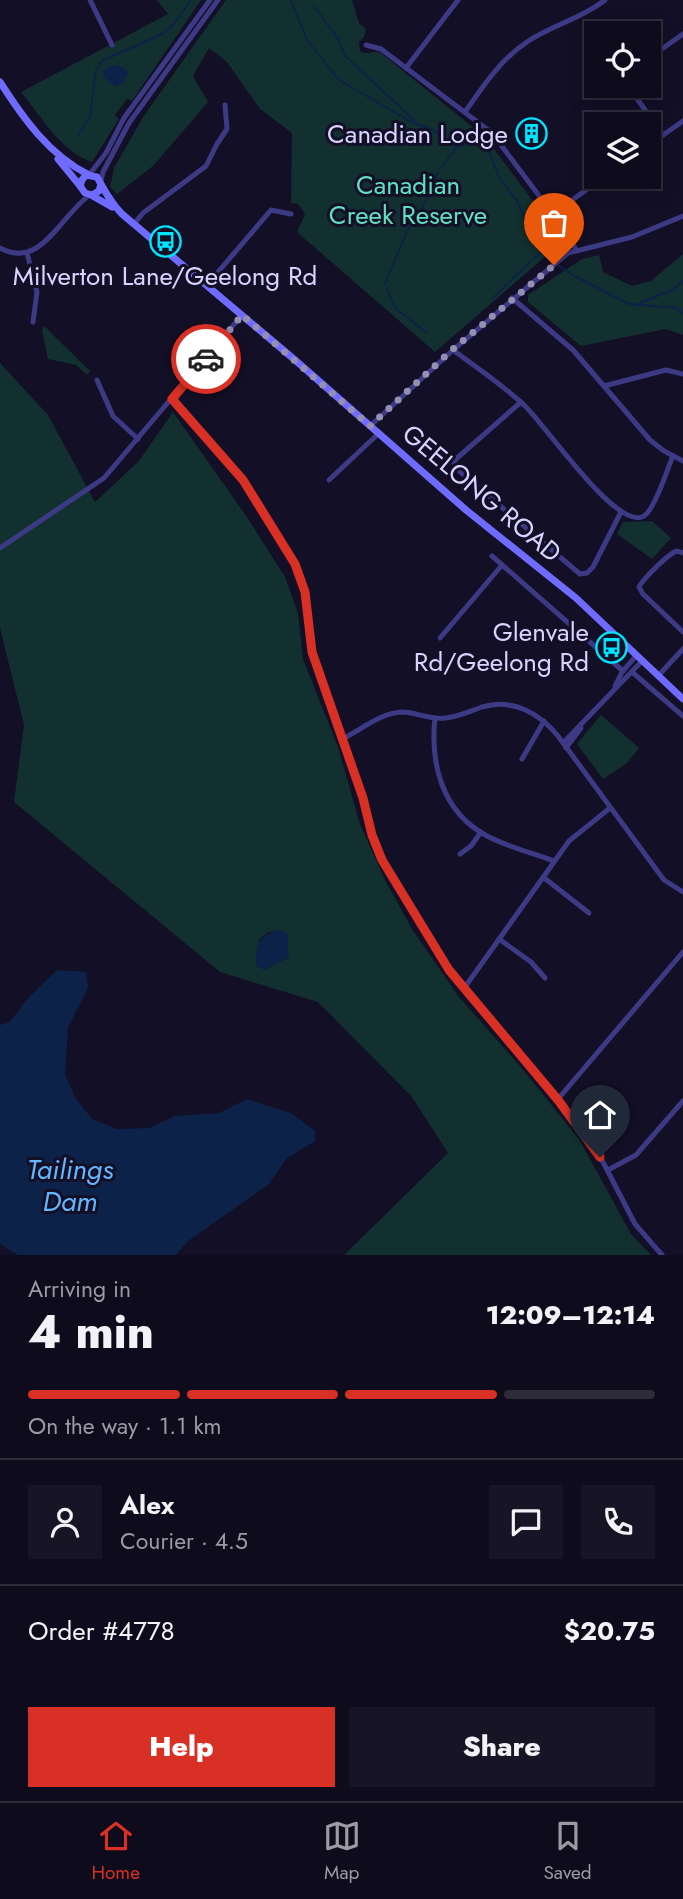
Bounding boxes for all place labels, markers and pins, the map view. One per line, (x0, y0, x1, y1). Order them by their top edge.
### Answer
place label: Canadian Lodge (327, 115, 508, 153)
building icon: Canadian Lodge (514, 117, 548, 151)
pin (524, 193, 584, 265)
bus stop icon: Milverton Lane/Geelong Rd (148, 224, 182, 258)
place label: Milverton Lane/Geelong Rd (13, 257, 317, 295)
place label: Glenvale Rd/Geelong Rd (414, 613, 589, 681)
bus stop icon: Glenvale Rd/Geelong Rd (595, 630, 629, 664)
pin (570, 1085, 630, 1157)

